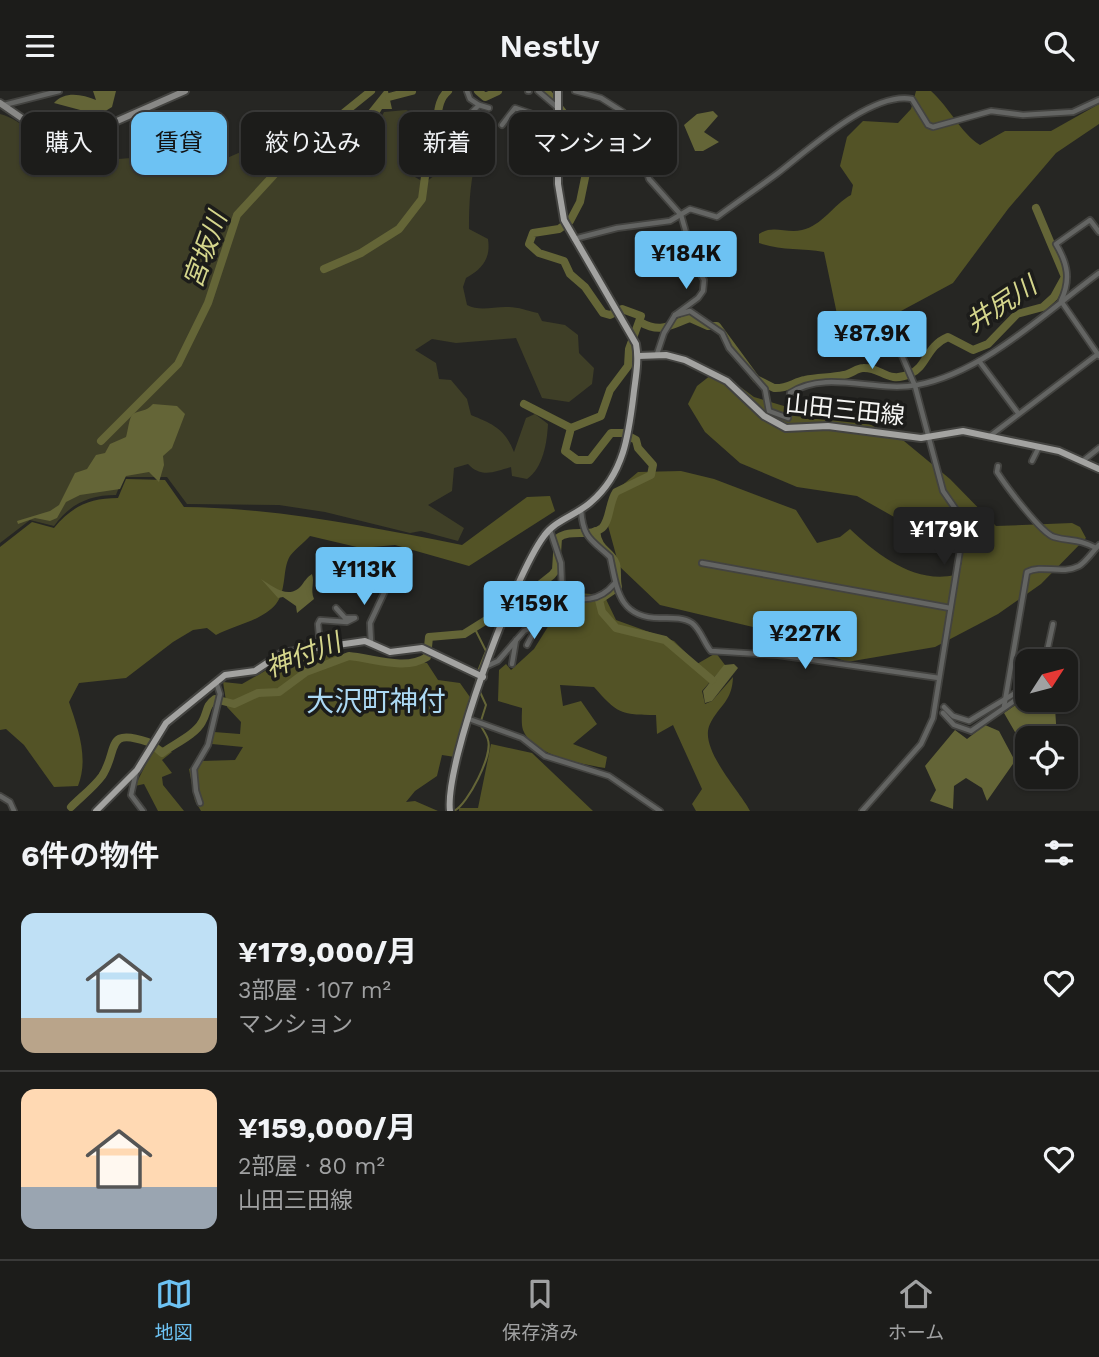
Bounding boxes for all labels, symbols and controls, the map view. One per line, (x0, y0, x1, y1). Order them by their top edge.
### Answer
icon: menu (21, 27, 59, 65)
text: Nestly (500, 27, 599, 65)
icon: search (1040, 27, 1078, 65)
chip: 購入 (21, 112, 117, 175)
chip: 賃貸 (131, 112, 227, 175)
chip: 絞り込み (241, 112, 385, 175)
chip: 新着 (399, 112, 495, 175)
chip: マンション (509, 112, 677, 175)
water label: 宮坂川 (178, 205, 233, 292)
pin: ¥184K (637, 231, 735, 291)
text: ¥184K (651, 240, 721, 267)
water label: 井尻川 (960, 269, 1044, 338)
pin: ¥87.9K (815, 311, 929, 371)
text: ¥87.9K (834, 320, 910, 347)
street label: 山田三田線 (784, 390, 906, 430)
pin: ¥179K (895, 507, 993, 567)
text: ¥179K (909, 516, 979, 543)
pin: ¥113K (315, 547, 413, 607)
text: ¥113K (332, 556, 396, 583)
pin: ¥159K (485, 581, 583, 641)
text: ¥159K (500, 590, 568, 617)
pin: ¥227K (756, 611, 854, 671)
text: ¥227K (769, 620, 841, 647)
water label: 神付川 (261, 626, 348, 683)
north arrow (1015, 649, 1078, 712)
map controls (1015, 649, 1078, 789)
district label: 大沢町神付 (306, 685, 446, 718)
button: locate (1015, 726, 1078, 789)
icon: filters (1040, 834, 1078, 872)
text: 6件の物件 (21, 838, 159, 873)
text: ¥179,000/月 (238, 934, 417, 969)
icon: home (77, 941, 161, 1025)
icon: heart (1040, 964, 1078, 1002)
text: 3部屋 · 107 m² (238, 977, 391, 1004)
text: マンション (238, 1011, 353, 1038)
text: ¥159,000/月 (238, 1110, 416, 1145)
icon: home (77, 1117, 161, 1201)
icon: heart (1040, 1140, 1078, 1178)
text: 2部屋 · 80 m² (238, 1153, 385, 1180)
text: 山田三田線 (238, 1187, 353, 1214)
tab: 地図 (155, 1275, 193, 1344)
tab: 保存済み (502, 1275, 578, 1344)
tab: ホーム (888, 1275, 944, 1344)

